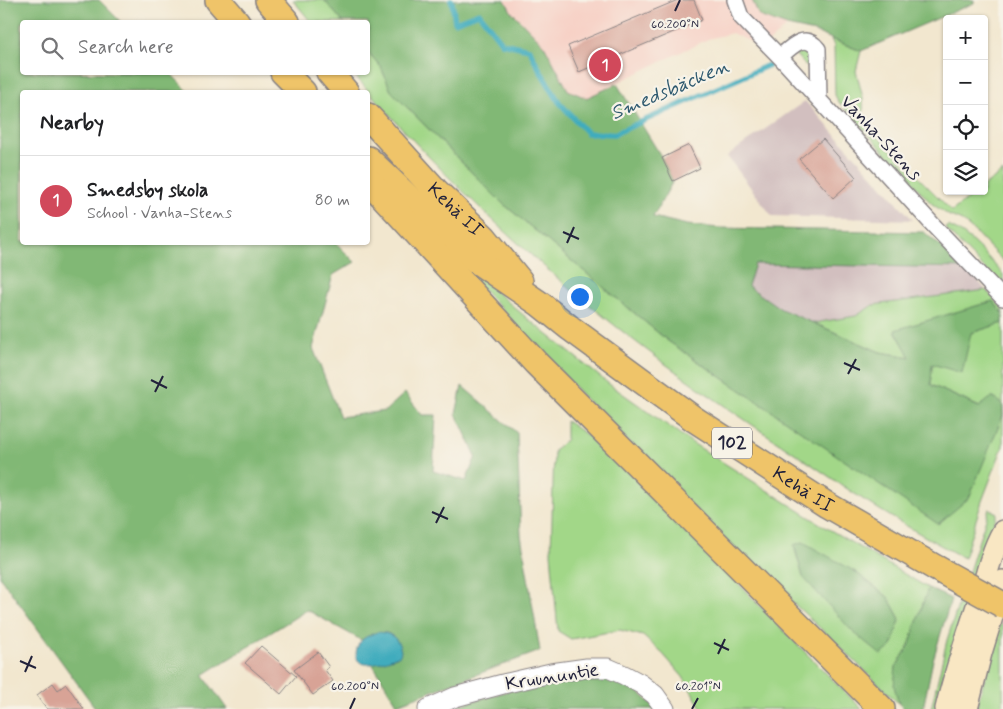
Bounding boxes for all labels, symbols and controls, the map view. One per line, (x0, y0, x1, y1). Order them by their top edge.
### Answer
map controls (943, 15, 988, 195)
button: + (943, 15, 988, 60)
text: 60.200°N (651, 17, 699, 33)
search box (20, 20, 370, 75)
icon: search (38, 34, 66, 62)
text: Search here (78, 35, 174, 60)
pin: 1 (589, 46, 621, 84)
water label: Smedsbäcken (607, 53, 734, 127)
button: − (943, 60, 988, 105)
street label: Vanha-Stens (835, 90, 928, 187)
button: locate (943, 105, 988, 150)
text: Nearby (40, 109, 104, 137)
button: layers (943, 150, 988, 195)
street label: Kehä II (422, 177, 489, 242)
text: Smedsby skola (87, 178, 208, 203)
text: 1 (52, 190, 60, 211)
text: 80 m (315, 190, 350, 211)
text: School · Vanha-Stens (87, 203, 232, 224)
your location (567, 284, 593, 310)
road number: 102 (712, 428, 752, 458)
street label: Kehä II (768, 461, 838, 519)
street label: Kruununtie (504, 657, 600, 697)
text: 60.200°N (331, 679, 379, 695)
text: 60.201°N (675, 679, 721, 695)

